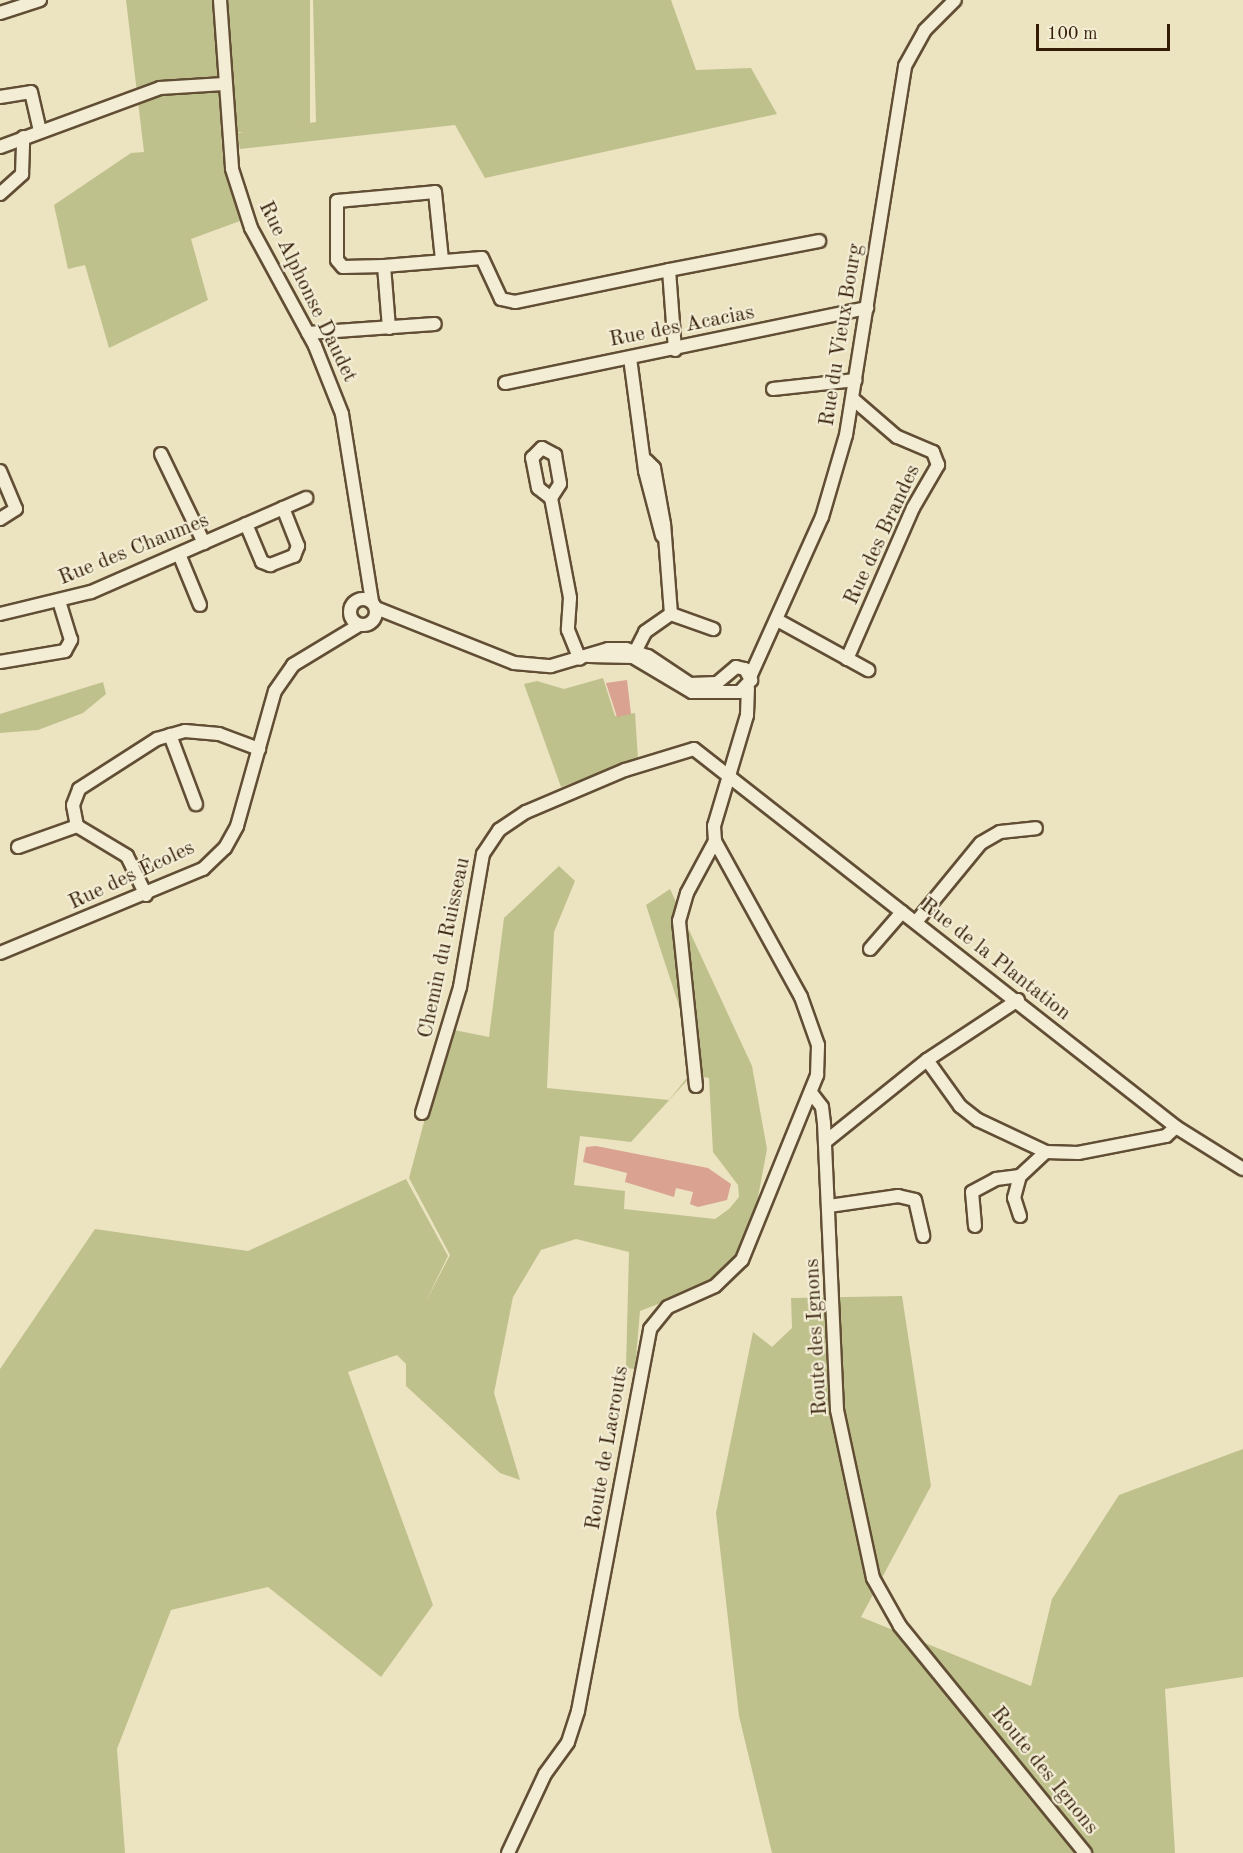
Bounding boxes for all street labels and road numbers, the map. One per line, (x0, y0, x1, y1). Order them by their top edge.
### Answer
street label: Rue Alphonse Daudet (252, 197, 362, 387)
street label: Rue du Vieux Bourg (815, 242, 869, 428)
street label: Rue des Acacias (607, 301, 757, 353)
street label: Rue des Brandes (839, 461, 927, 609)
street label: Rue des Chaumes (55, 508, 213, 592)
street label: Rue des Écoles (65, 836, 199, 916)
street label: Chemin du Ruisseau (414, 855, 476, 1041)
street label: Rue de la Plantation (915, 893, 1075, 1027)
street label: Route des Ignons (800, 1258, 834, 1416)
street label: Route de Lacrouts (581, 1364, 635, 1532)
street label: Route des Ignons (985, 1702, 1103, 1840)

